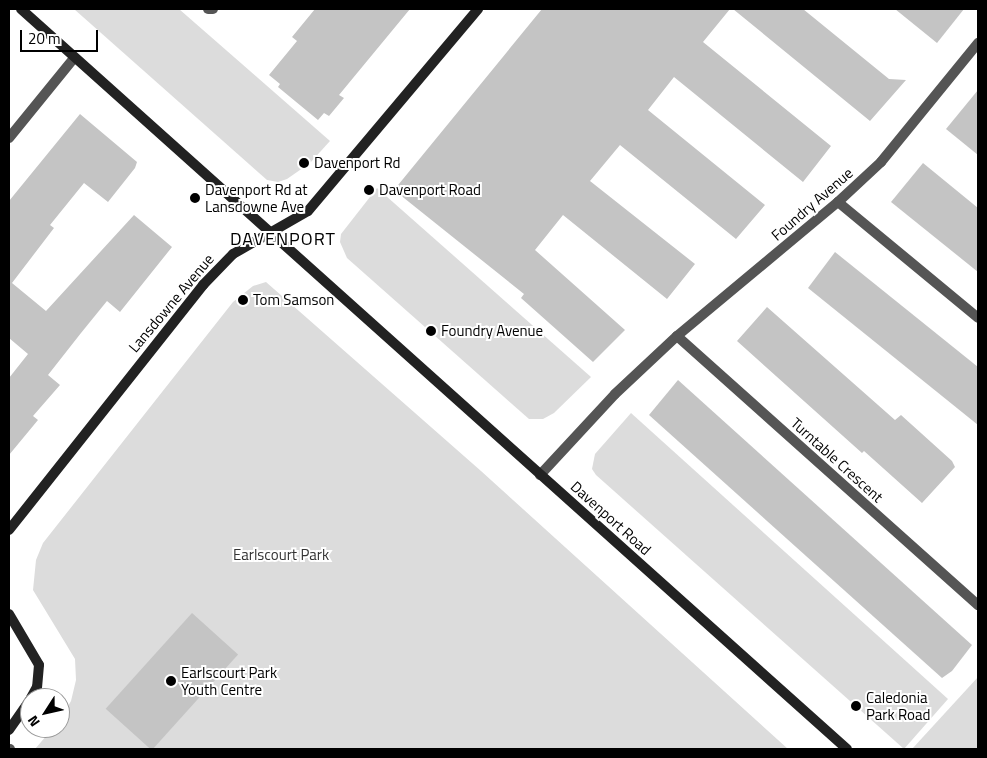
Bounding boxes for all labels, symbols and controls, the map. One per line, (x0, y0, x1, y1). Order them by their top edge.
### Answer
scale bar (22, 20, 100, 52)
text: 20 m (28, 27, 61, 50)
place label: Davenport Rd (314, 154, 400, 172)
marker: Davenport Rd (298, 157, 310, 169)
street label: Foundry Avenue (768, 164, 856, 244)
place label: Davenport Rd at Lansdowne Ave (205, 180, 308, 215)
place label: Davenport Road (379, 181, 481, 199)
marker: Davenport Road (363, 184, 375, 196)
marker: Davenport Rd at Lansdowne Ave (189, 192, 201, 204)
district label: DAVENPORT (229, 228, 337, 250)
street label: Lansdowne Avenue (125, 250, 217, 356)
place label: Tom Samson (253, 291, 334, 309)
marker: Tom Samson (237, 294, 249, 306)
place label: Foundry Avenue (441, 322, 543, 340)
marker: Foundry Avenue (425, 325, 437, 337)
street label: Turntable Crescent (787, 414, 887, 506)
street label: Davenport Road (567, 477, 655, 559)
park label: Earlscourt Park (233, 546, 329, 564)
place label: Earlscourt Park Youth Centre (181, 663, 277, 698)
marker: Earlscourt Park Youth Centre (165, 675, 177, 687)
north arrow (20, 688, 70, 738)
place label: Caledonia Park Road (866, 688, 930, 723)
marker: Caledonia Park Road (850, 700, 862, 712)
text: N (22, 711, 45, 731)

